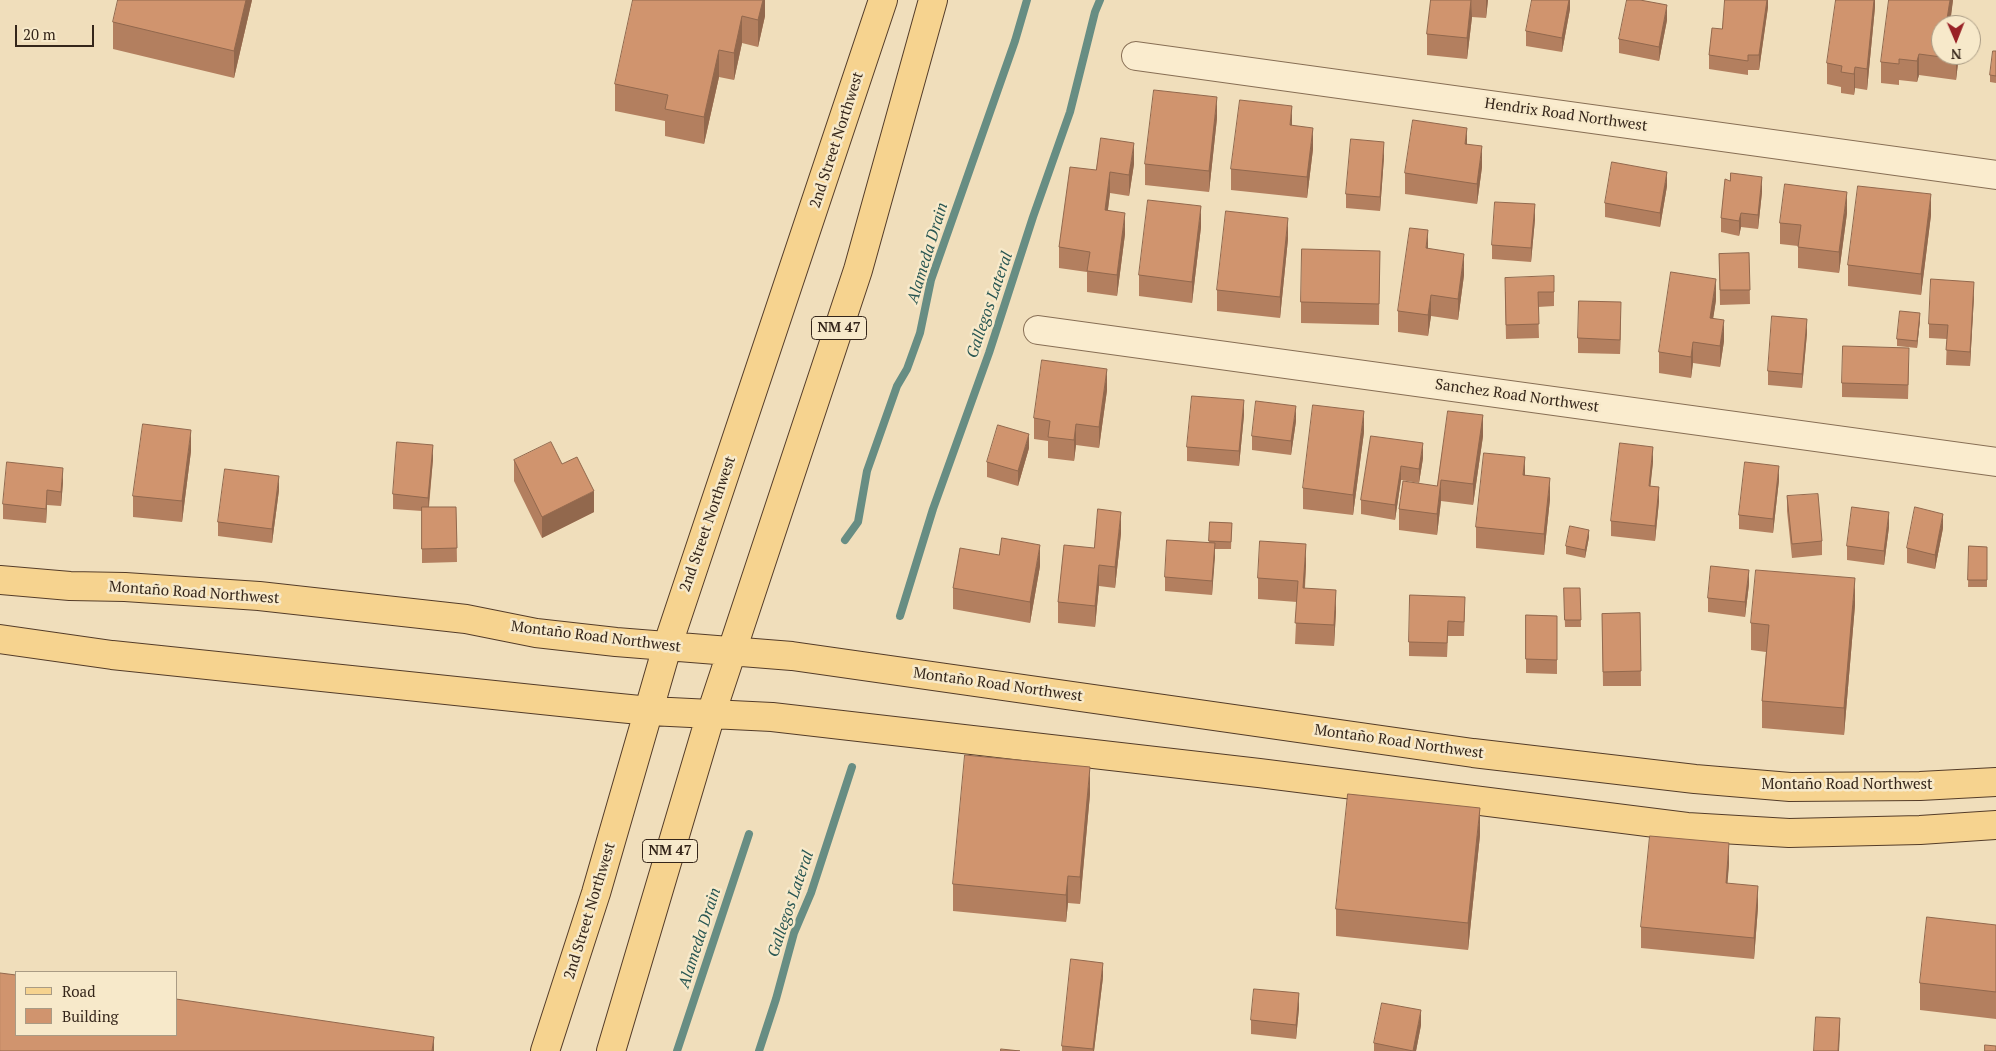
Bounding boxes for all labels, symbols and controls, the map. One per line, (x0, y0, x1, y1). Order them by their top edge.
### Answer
scale bar (18, 15, 96, 47)
north arrow (1931, 15, 1981, 65)
text: 20 m (23, 24, 56, 44)
text: N (1951, 45, 1962, 64)
street label: 2nd Street Northwest (806, 70, 868, 210)
street label: Hendrix Road Northwest (1483, 95, 1649, 135)
water label: Alameda Drain (904, 200, 952, 306)
water label: Gallegos Lateral (963, 249, 1017, 361)
road number: NM 47 (812, 316, 866, 339)
street label: Sanchez Road Northwest (1434, 376, 1600, 416)
street label: 2nd Street Northwest (676, 454, 740, 594)
street label: Montaño Road Northwest (108, 578, 280, 608)
street label: Montaño Road Northwest (510, 618, 682, 656)
street label: Montaño Road Northwest (912, 664, 1084, 706)
street label: Montaño Road Northwest (1313, 721, 1485, 763)
street label: Montaño Road Northwest (1761, 776, 1933, 794)
road number: NM 47 (642, 839, 698, 862)
street label: 2nd Street Northwest (561, 840, 619, 982)
water label: Gallegos Lateral (764, 848, 818, 960)
water label: Alameda Drain (675, 885, 725, 991)
legend (15, 971, 178, 1036)
text: Road (62, 981, 95, 1001)
text: Building (62, 1006, 119, 1026)

